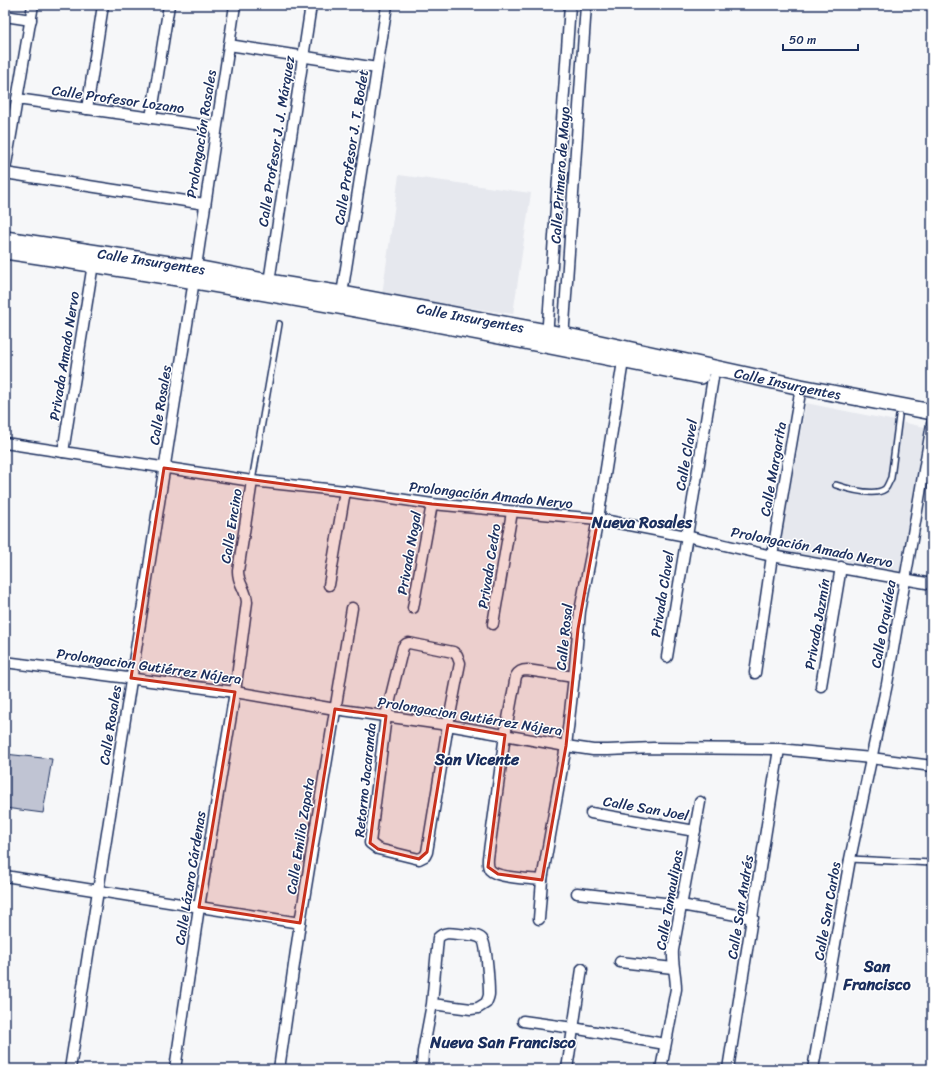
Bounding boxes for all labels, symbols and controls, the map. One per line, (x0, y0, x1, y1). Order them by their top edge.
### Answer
scale bar (783, 26, 858, 52)
text: 50 m (789, 29, 816, 51)
street label: Calle Profesor J. J. Márquez (251, 53, 302, 228)
street label: Prolongación Rosales (179, 68, 224, 200)
street label: Calle Profesor J. T. Bodet (327, 68, 376, 227)
street label: Calle Profesor Lozano (50, 78, 186, 121)
street label: Calle Primero de Mayo (543, 106, 578, 244)
street label: Calle Insurgentes (96, 241, 207, 283)
street label: Privada Amado Nervo (42, 290, 87, 423)
street label: Calle Insurgentes (415, 296, 526, 341)
street label: Calle Insurgentes (732, 361, 843, 407)
street label: Calle Rosales (142, 363, 179, 447)
street label: Calle Clavel (668, 416, 705, 493)
street label: Calle Margarita (753, 420, 794, 518)
street label: Prolongación Amado Nervo (408, 474, 574, 517)
street label: Calle Encino (213, 487, 250, 565)
street label: Privada Nogal (390, 508, 429, 597)
district label: Nueva Rosales (591, 508, 693, 537)
street label: Prolongación Amado Nervo (729, 520, 895, 575)
street label: Privada Cedro (470, 522, 509, 610)
street label: Privada Clavel (643, 548, 682, 639)
street label: Privada Jazmín (797, 576, 838, 672)
street label: Calle Orquídea (863, 577, 904, 670)
street label: Calle Rosal (549, 602, 581, 672)
street label: Prolongacion Gutiérrez Nájera (55, 641, 243, 692)
street label: Calle Rosales (92, 683, 129, 767)
street label: Prolongacion Gutiérrez Nájera (376, 690, 564, 743)
street label: Retorno Jacaranda (347, 721, 384, 839)
district label: San Vicente (434, 745, 520, 774)
street label: Calle Emilio Zapata (279, 775, 322, 896)
street label: Calle San Joel (601, 789, 692, 828)
street label: Calle Lázaro Cárdenas (168, 809, 214, 947)
street label: Calle Tamaulipas (648, 848, 691, 952)
street label: Calle San Andrés (720, 853, 761, 961)
street label: Calle San Carlos (807, 860, 848, 962)
district label: San Francisco (842, 952, 911, 999)
district label: Nueva San Francisco (429, 1028, 577, 1057)

